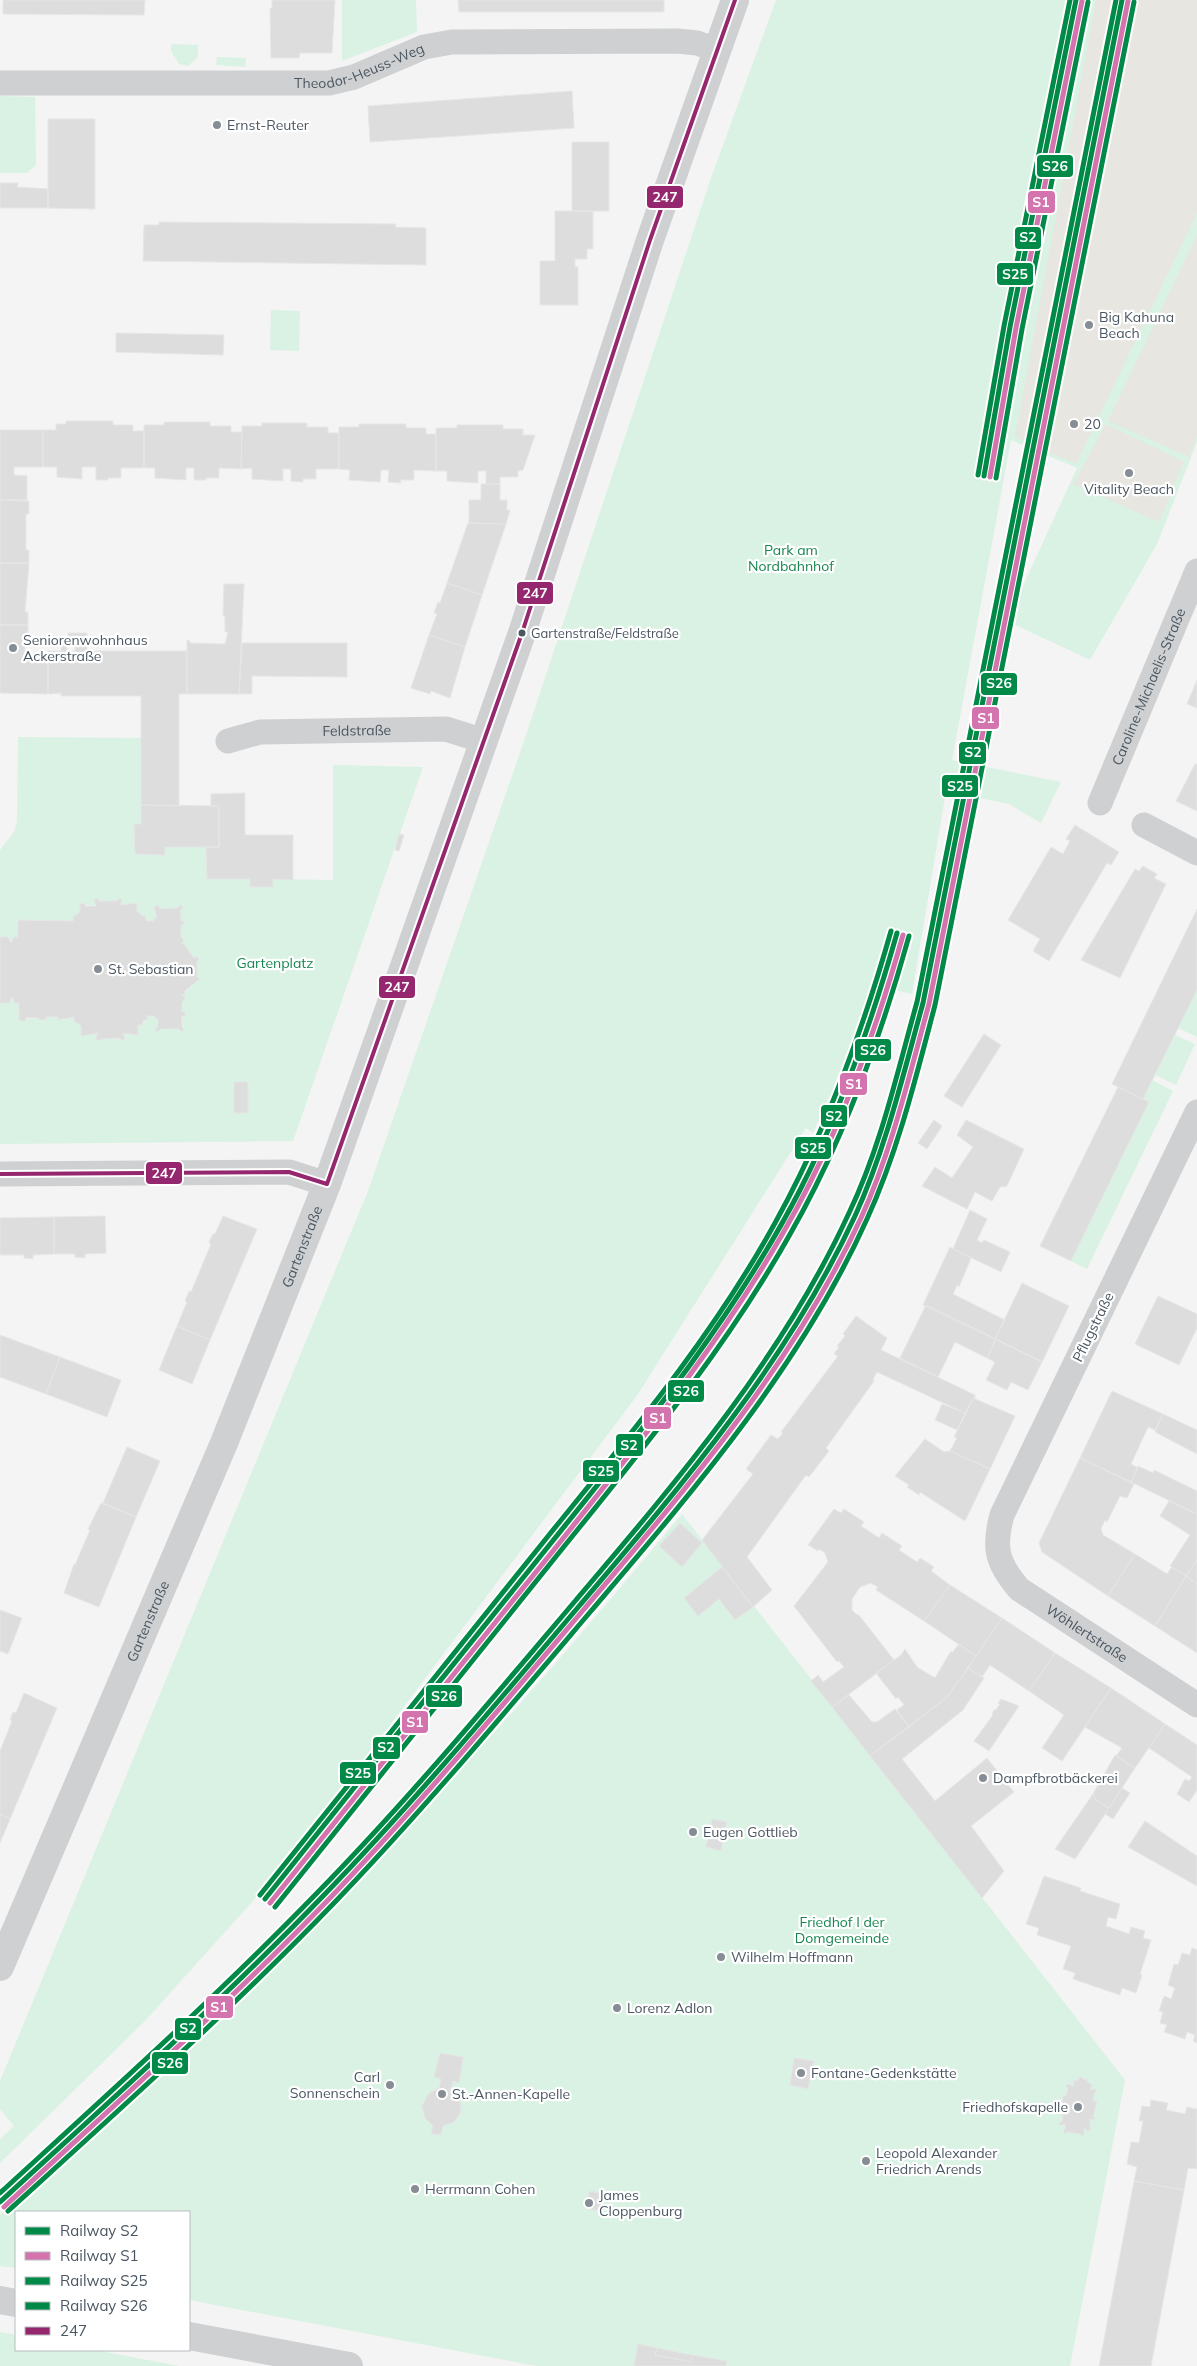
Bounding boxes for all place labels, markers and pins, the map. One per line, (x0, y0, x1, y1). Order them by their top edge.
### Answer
place label: Ernst-Reuter (227, 116, 310, 134)
marker: Ernst-Reuter (211, 119, 223, 131)
place label: Big Kahuna Beach (1099, 308, 1174, 342)
marker: Big Kahuna Beach (1083, 319, 1095, 331)
place label: 20 (1084, 415, 1101, 433)
marker: 20 (1068, 418, 1080, 430)
marker: Vitality Beach (1123, 467, 1135, 479)
place label: Vitality Beach (1084, 480, 1174, 498)
place label: Gartenstraße/Feldstraße (531, 625, 679, 641)
marker: Gartenstraße/Feldstraße (517, 628, 527, 638)
place label: Seniorenwohnhaus Ackerstraße (23, 631, 148, 665)
marker: Seniorenwohnhaus Ackerstraße (7, 642, 19, 654)
place label: St. Sebastian (108, 960, 193, 978)
marker: St. Sebastian (92, 963, 104, 975)
place label: Dampfbrotbäckerei (993, 1769, 1118, 1787)
marker: Dampfbrotbäckerei (977, 1772, 989, 1784)
place label: Eugen Gottlieb (703, 1823, 798, 1841)
marker: Eugen Gottlieb (687, 1826, 699, 1838)
place label: Wilhelm Hoffmann (731, 1948, 853, 1966)
marker: Wilhelm Hoffmann (715, 1951, 727, 1963)
place label: Lorenz Adlon (627, 1999, 712, 2017)
marker: Lorenz Adlon (611, 2002, 623, 2014)
place label: Fontane-Gedenkstätte (811, 2064, 957, 2082)
marker: Fontane-Gedenkstätte (795, 2067, 807, 2079)
place label: Carl Sonnenschein (290, 2068, 380, 2102)
marker: Carl Sonnenschein (384, 2079, 396, 2091)
place label: St.-Annen-Kapelle (452, 2085, 570, 2103)
marker: St.-Annen-Kapelle (436, 2088, 448, 2100)
place label: Friedhofskapelle (962, 2098, 1068, 2116)
marker: Friedhofskapelle (1072, 2101, 1084, 2113)
place label: Leopold Alexander Friedrich Arends (876, 2144, 998, 2178)
marker: Leopold Alexander Friedrich Arends (860, 2155, 872, 2167)
place label: Herrmann Cohen (425, 2180, 535, 2198)
marker: Herrmann Cohen (409, 2183, 421, 2195)
place label: James Cloppenburg (599, 2186, 682, 2220)
marker: James Cloppenburg (583, 2197, 595, 2209)

